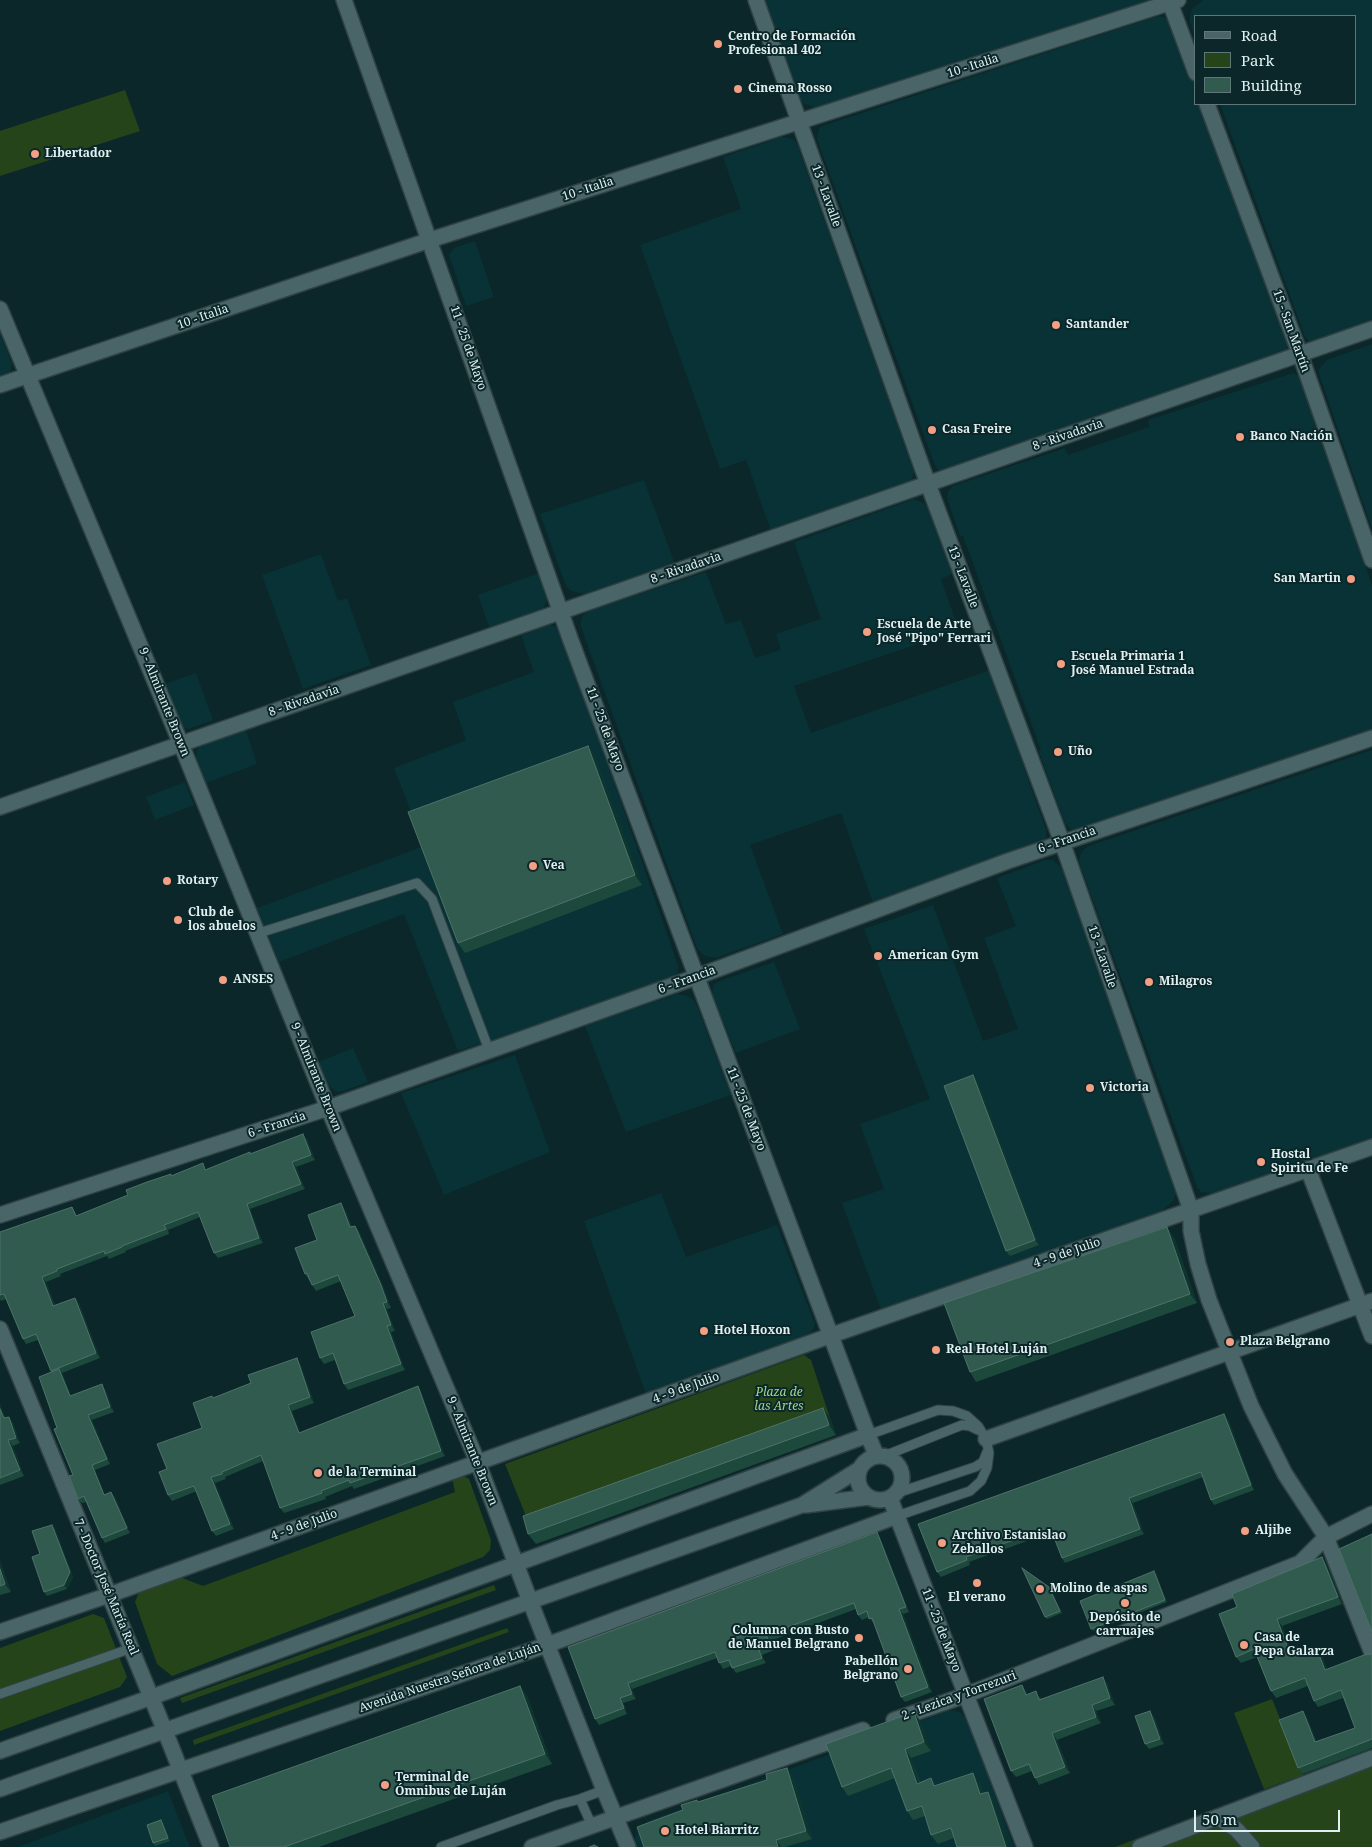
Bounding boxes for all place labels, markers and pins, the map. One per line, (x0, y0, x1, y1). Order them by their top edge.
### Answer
place label: Centro de Formación Profesional 402 (728, 30, 856, 58)
marker: Centro de Formación Profesional 402 (712, 38, 724, 50)
place label: Cinema Rosso (748, 82, 832, 96)
marker: Cinema Rosso (732, 83, 744, 95)
place label: Libertador (45, 147, 111, 161)
marker: Libertador (29, 148, 41, 160)
place label: Santander (1066, 318, 1129, 332)
marker: Santander (1050, 319, 1062, 331)
place label: Casa Freire (942, 423, 1011, 437)
marker: Casa Freire (926, 424, 938, 436)
place label: Banco Nación (1250, 430, 1333, 444)
marker: Banco Nación (1234, 431, 1246, 443)
place label: San Martin (1274, 572, 1341, 586)
marker: San Martin (1345, 573, 1357, 585)
place label: Escuela de Arte José "Pipo" Ferrari (877, 618, 991, 646)
marker: Escuela de Arte José "Pipo" Ferrari (861, 626, 873, 638)
place label: Escuela Primaria 1 José Manuel Estrada (1071, 650, 1194, 678)
marker: Escuela Primaria 1 José Manuel Estrada (1055, 658, 1067, 670)
place label: Uño (1068, 745, 1092, 759)
marker: Uño (1052, 746, 1064, 758)
place label: Vea (543, 859, 565, 873)
marker: Vea (527, 860, 539, 872)
place label: Rotary (177, 874, 218, 888)
marker: Rotary (161, 875, 173, 887)
place label: Club de los abuelos (188, 906, 256, 934)
marker: Club de los abuelos (172, 914, 184, 926)
place label: American Gym (888, 949, 979, 963)
marker: American Gym (872, 950, 884, 962)
place label: ANSES (233, 973, 273, 987)
marker: ANSES (217, 974, 229, 986)
place label: Milagros (1159, 975, 1212, 989)
marker: Milagros (1143, 976, 1155, 988)
place label: Victoria (1100, 1081, 1149, 1095)
marker: Victoria (1084, 1082, 1096, 1094)
place label: Hostal Spiritu de Fe (1271, 1148, 1348, 1176)
marker: Hostal Spiritu de Fe (1255, 1156, 1267, 1168)
place label: Hotel Hoxon (714, 1324, 791, 1338)
marker: Hotel Hoxon (698, 1325, 710, 1337)
place label: Plaza Belgrano (1240, 1335, 1330, 1349)
marker: Plaza Belgrano (1224, 1336, 1236, 1348)
place label: Real Hotel Luján (946, 1343, 1047, 1357)
marker: Real Hotel Luján (930, 1344, 942, 1356)
place label: de la Terminal (328, 1466, 416, 1480)
marker: de la Terminal (312, 1467, 324, 1479)
place label: Aljibe (1255, 1524, 1291, 1538)
marker: Aljibe (1239, 1525, 1251, 1537)
place label: Archivo Estanislao Zeballos (952, 1529, 1066, 1557)
marker: Archivo Estanislao Zeballos (936, 1537, 948, 1549)
marker: El verano (971, 1577, 983, 1589)
place label: Molino de aspas (1050, 1582, 1147, 1596)
marker: Molino de aspas (1034, 1583, 1046, 1595)
place label: El verano (948, 1591, 1006, 1605)
marker: Depósito de carruajes (1119, 1597, 1131, 1609)
place label: Depósito de carruajes (1089, 1611, 1161, 1639)
place label: Columna con Busto de Manuel Belgrano (728, 1624, 849, 1652)
place label: Casa de Pepa Galarza (1254, 1631, 1334, 1659)
marker: Columna con Busto de Manuel Belgrano (853, 1632, 865, 1644)
marker: Casa de Pepa Galarza (1238, 1639, 1250, 1651)
place label: Pabellón Belgrano (844, 1655, 898, 1683)
marker: Pabellón Belgrano (902, 1663, 914, 1675)
place label: Terminal de Ómnibus de Luján (395, 1771, 506, 1799)
marker: Terminal de Ómnibus de Luján (379, 1779, 391, 1791)
place label: Hotel Biarritz (675, 1824, 759, 1838)
marker: Hotel Biarritz (659, 1825, 671, 1837)

